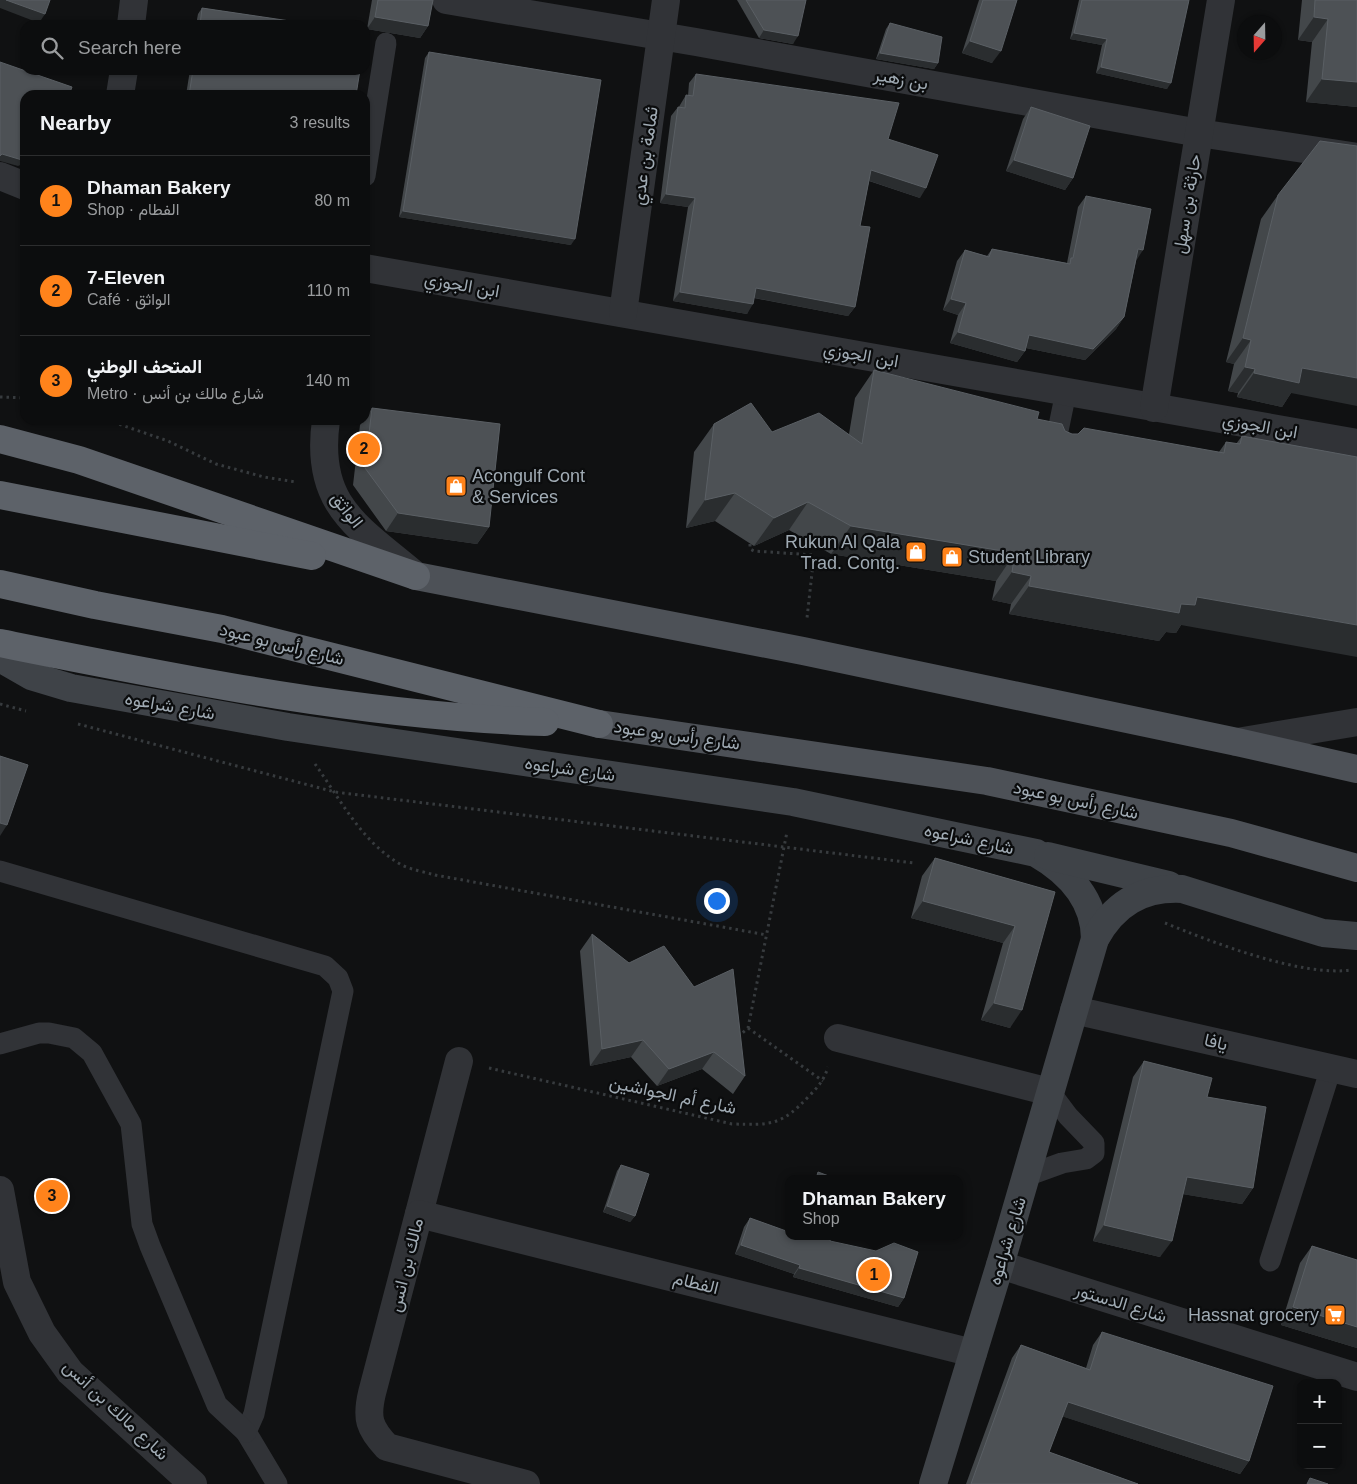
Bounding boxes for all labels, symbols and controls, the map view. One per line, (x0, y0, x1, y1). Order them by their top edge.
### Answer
north arrow (1237, 15, 1282, 60)
search box (20, 20, 370, 75)
icon: search (38, 34, 66, 62)
text: Search here (78, 37, 182, 58)
street label: بن زهير (871, 64, 930, 95)
street label: ثمامة بن عدي (628, 105, 667, 207)
text: Nearby (40, 111, 111, 134)
text: 3 results (290, 114, 350, 131)
street label: حارثة بن سهل (1169, 153, 1206, 255)
text: Dhaman Bakery (87, 177, 231, 198)
text: 1 (52, 192, 60, 209)
text: 80 m (314, 192, 350, 209)
text: Shop · الفطام (87, 201, 179, 218)
text: 7-Eleven (87, 267, 165, 288)
street label: ابن الجوزي (422, 269, 501, 306)
text: 2 (52, 282, 60, 299)
text: 110 m (307, 282, 350, 299)
text: Café · الواثق (87, 291, 170, 308)
street label: ابن الجوزي (821, 339, 900, 376)
text: المتحف الوطني (87, 356, 202, 377)
text: 3 (52, 372, 60, 389)
text: 140 m (306, 372, 350, 389)
text: Metro · شارع مالك بن أنس (87, 385, 264, 402)
street label: ابن الجوزي (1220, 410, 1299, 447)
pin: 2 (348, 430, 380, 468)
place label: Acongulf Cont & Services (472, 466, 585, 507)
shop icon: Acongulf Cont & Services (444, 474, 468, 498)
street label: الواثق (326, 488, 367, 532)
place label: Rukun Al Qala Trad. Contg. (785, 532, 901, 573)
shop icon: Rukun Al Qala Trad. Contg. (904, 540, 928, 564)
shop icon: Student Library (940, 545, 964, 569)
place label: Student Library (968, 547, 1090, 567)
street label: شارع رأس بو عبود (217, 619, 346, 671)
street label: شارع شراعوه (123, 688, 217, 726)
street label: شارع رأس بو عبود (612, 716, 741, 756)
street label: شارع شراعوه (523, 753, 616, 787)
street label: شارع رأس بو عبود (1011, 777, 1140, 825)
street label: شارع شراعوه (922, 820, 1016, 860)
your location (704, 888, 730, 914)
street label: يافا (1202, 1030, 1230, 1054)
street label: شارع أم الجواشين (607, 1072, 738, 1120)
popup (785, 1175, 963, 1240)
pin: 3 (36, 1177, 68, 1215)
text: Dhaman Bakery (802, 1188, 946, 1209)
street label: شارع شراعوه (984, 1195, 1032, 1288)
text: Shop (802, 1210, 840, 1227)
street label: مالك بن انس (385, 1216, 428, 1314)
pin: 1 (858, 1256, 890, 1294)
street label: الفطام (671, 1268, 721, 1300)
street label: شارع الدستور (1071, 1279, 1169, 1328)
supermarket icon: Hassnat grocery (1323, 1303, 1347, 1327)
place label: Hassnat grocery (1188, 1305, 1319, 1325)
street label: شارع مالك بن أنس (58, 1356, 173, 1465)
map controls (1297, 1379, 1342, 1469)
button: + (1297, 1379, 1342, 1424)
button: − (1297, 1424, 1342, 1469)

